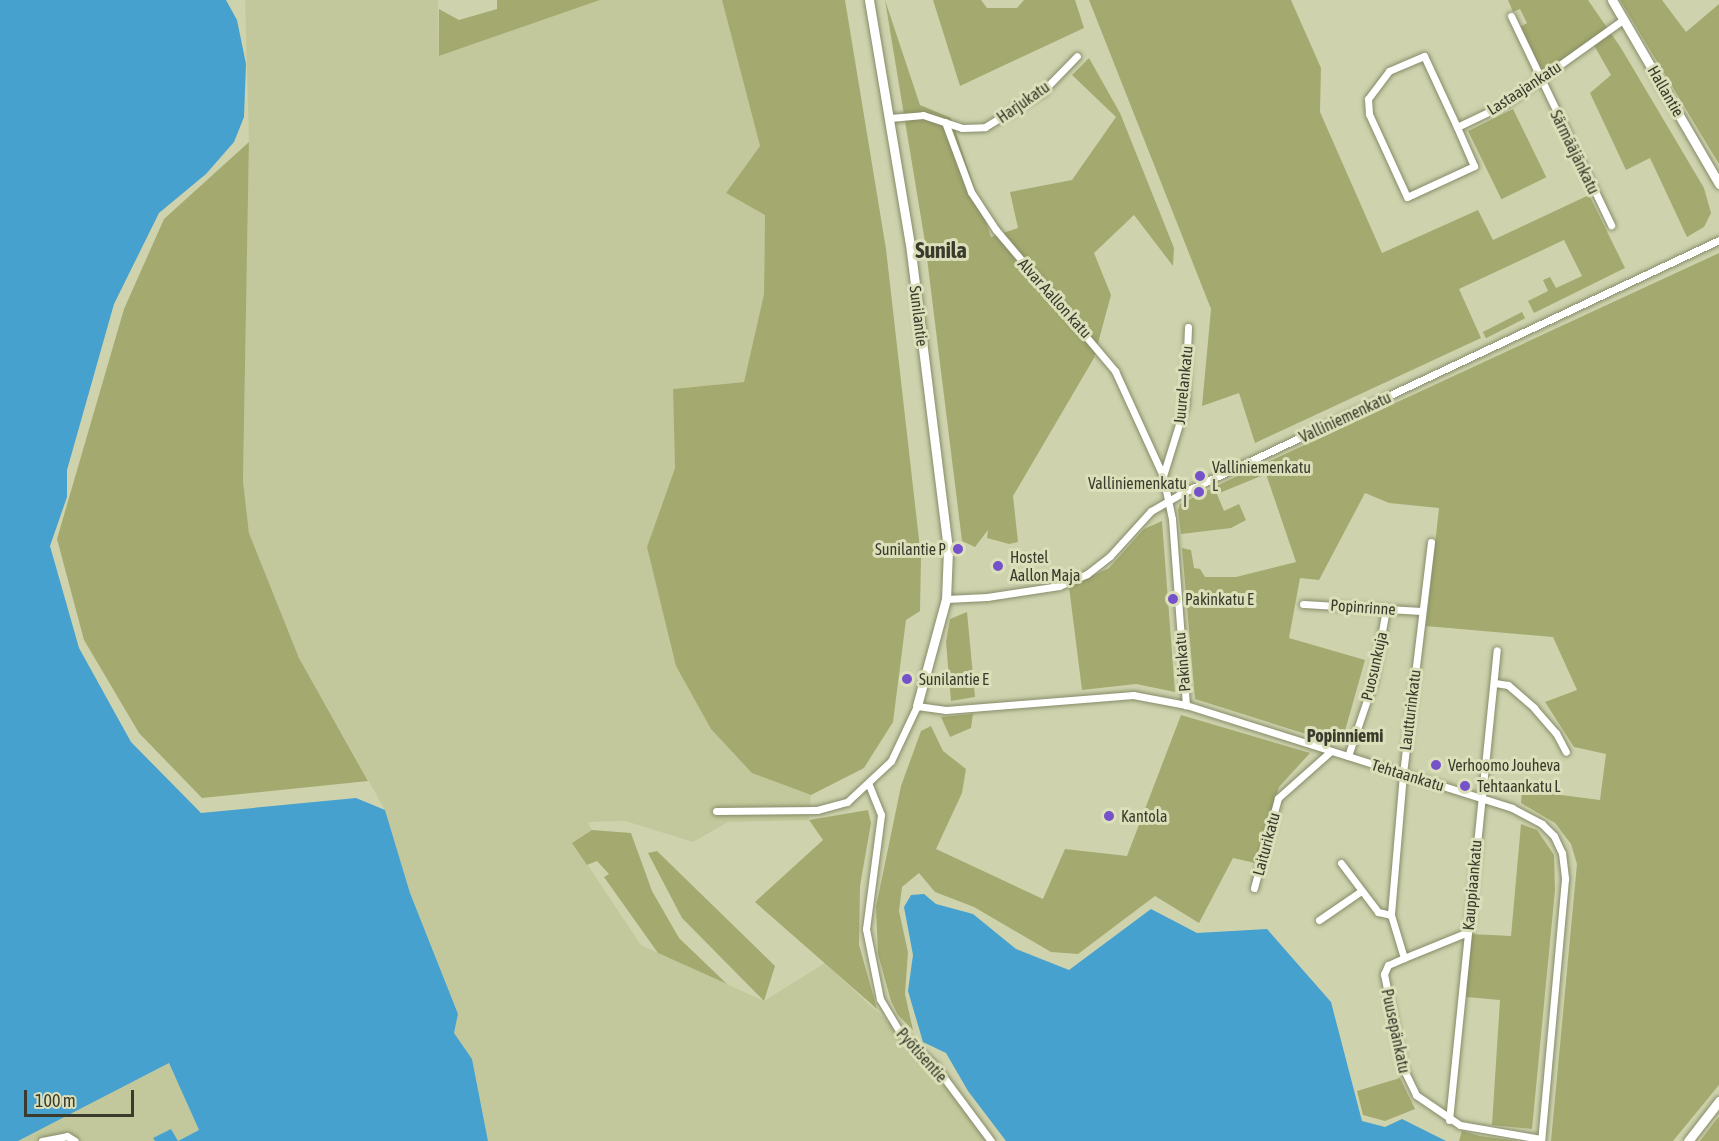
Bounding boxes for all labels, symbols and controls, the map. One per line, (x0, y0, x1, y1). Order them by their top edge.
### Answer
street label: Lastaajankatu (1483, 57, 1565, 119)
street label: Hallantie (1644, 62, 1688, 120)
street label: Harjukatu (993, 77, 1053, 127)
street label: Särmääjänkatu (1546, 107, 1604, 197)
district label: Sunila (915, 238, 967, 264)
street label: Alvar Aallon katu (1014, 254, 1096, 342)
street label: Sunilantie (906, 285, 932, 347)
street label: Juurelankatu (1169, 345, 1197, 425)
street label: Valliniemenkatu (1296, 387, 1394, 447)
place label: Valliniemenkatu L (1212, 457, 1311, 495)
marker: Valliniemenkatu L (1193, 469, 1207, 483)
place label: Valliniemenkatu I (1088, 473, 1187, 511)
marker: Valliniemenkatu I (1192, 485, 1206, 499)
place label: Sunilantie P (875, 539, 946, 559)
marker: Sunilantie P (951, 542, 965, 556)
place label: Hostel Aallon Maja (1010, 547, 1080, 585)
marker: Hostel Aallon Maja (991, 559, 1005, 573)
place label: Pakinkatu E (1185, 589, 1254, 609)
marker: Pakinkatu E (1166, 592, 1180, 606)
street label: Popinrinne (1330, 595, 1396, 619)
street label: Puosunkuja (1357, 630, 1391, 702)
street label: Pakinkatu (1170, 631, 1194, 693)
street label: Lautturinkatu (1396, 668, 1424, 752)
place label: Sunilantie E (919, 669, 989, 689)
marker: Sunilantie E (900, 672, 914, 686)
district label: Popinniemi (1307, 725, 1383, 747)
street label: Tehtaankatu (1369, 755, 1447, 795)
place label: Verhoomo Jouheva (1448, 755, 1560, 775)
marker: Verhoomo Jouheva (1429, 758, 1443, 772)
place label: Tehtaankatu L (1477, 776, 1561, 796)
marker: Tehtaankatu L (1458, 779, 1472, 793)
place label: Kantola (1121, 806, 1167, 826)
marker: Kantola (1102, 809, 1116, 823)
street label: Laiturikatu (1248, 810, 1284, 878)
street label: Kauppiaankatu (1458, 839, 1486, 931)
street label: Puusepänkatu (1378, 987, 1414, 1075)
street label: Pyötisentie (893, 1024, 951, 1086)
scale bar (27, 1078, 136, 1116)
text: 100 m (35, 1090, 76, 1111)

